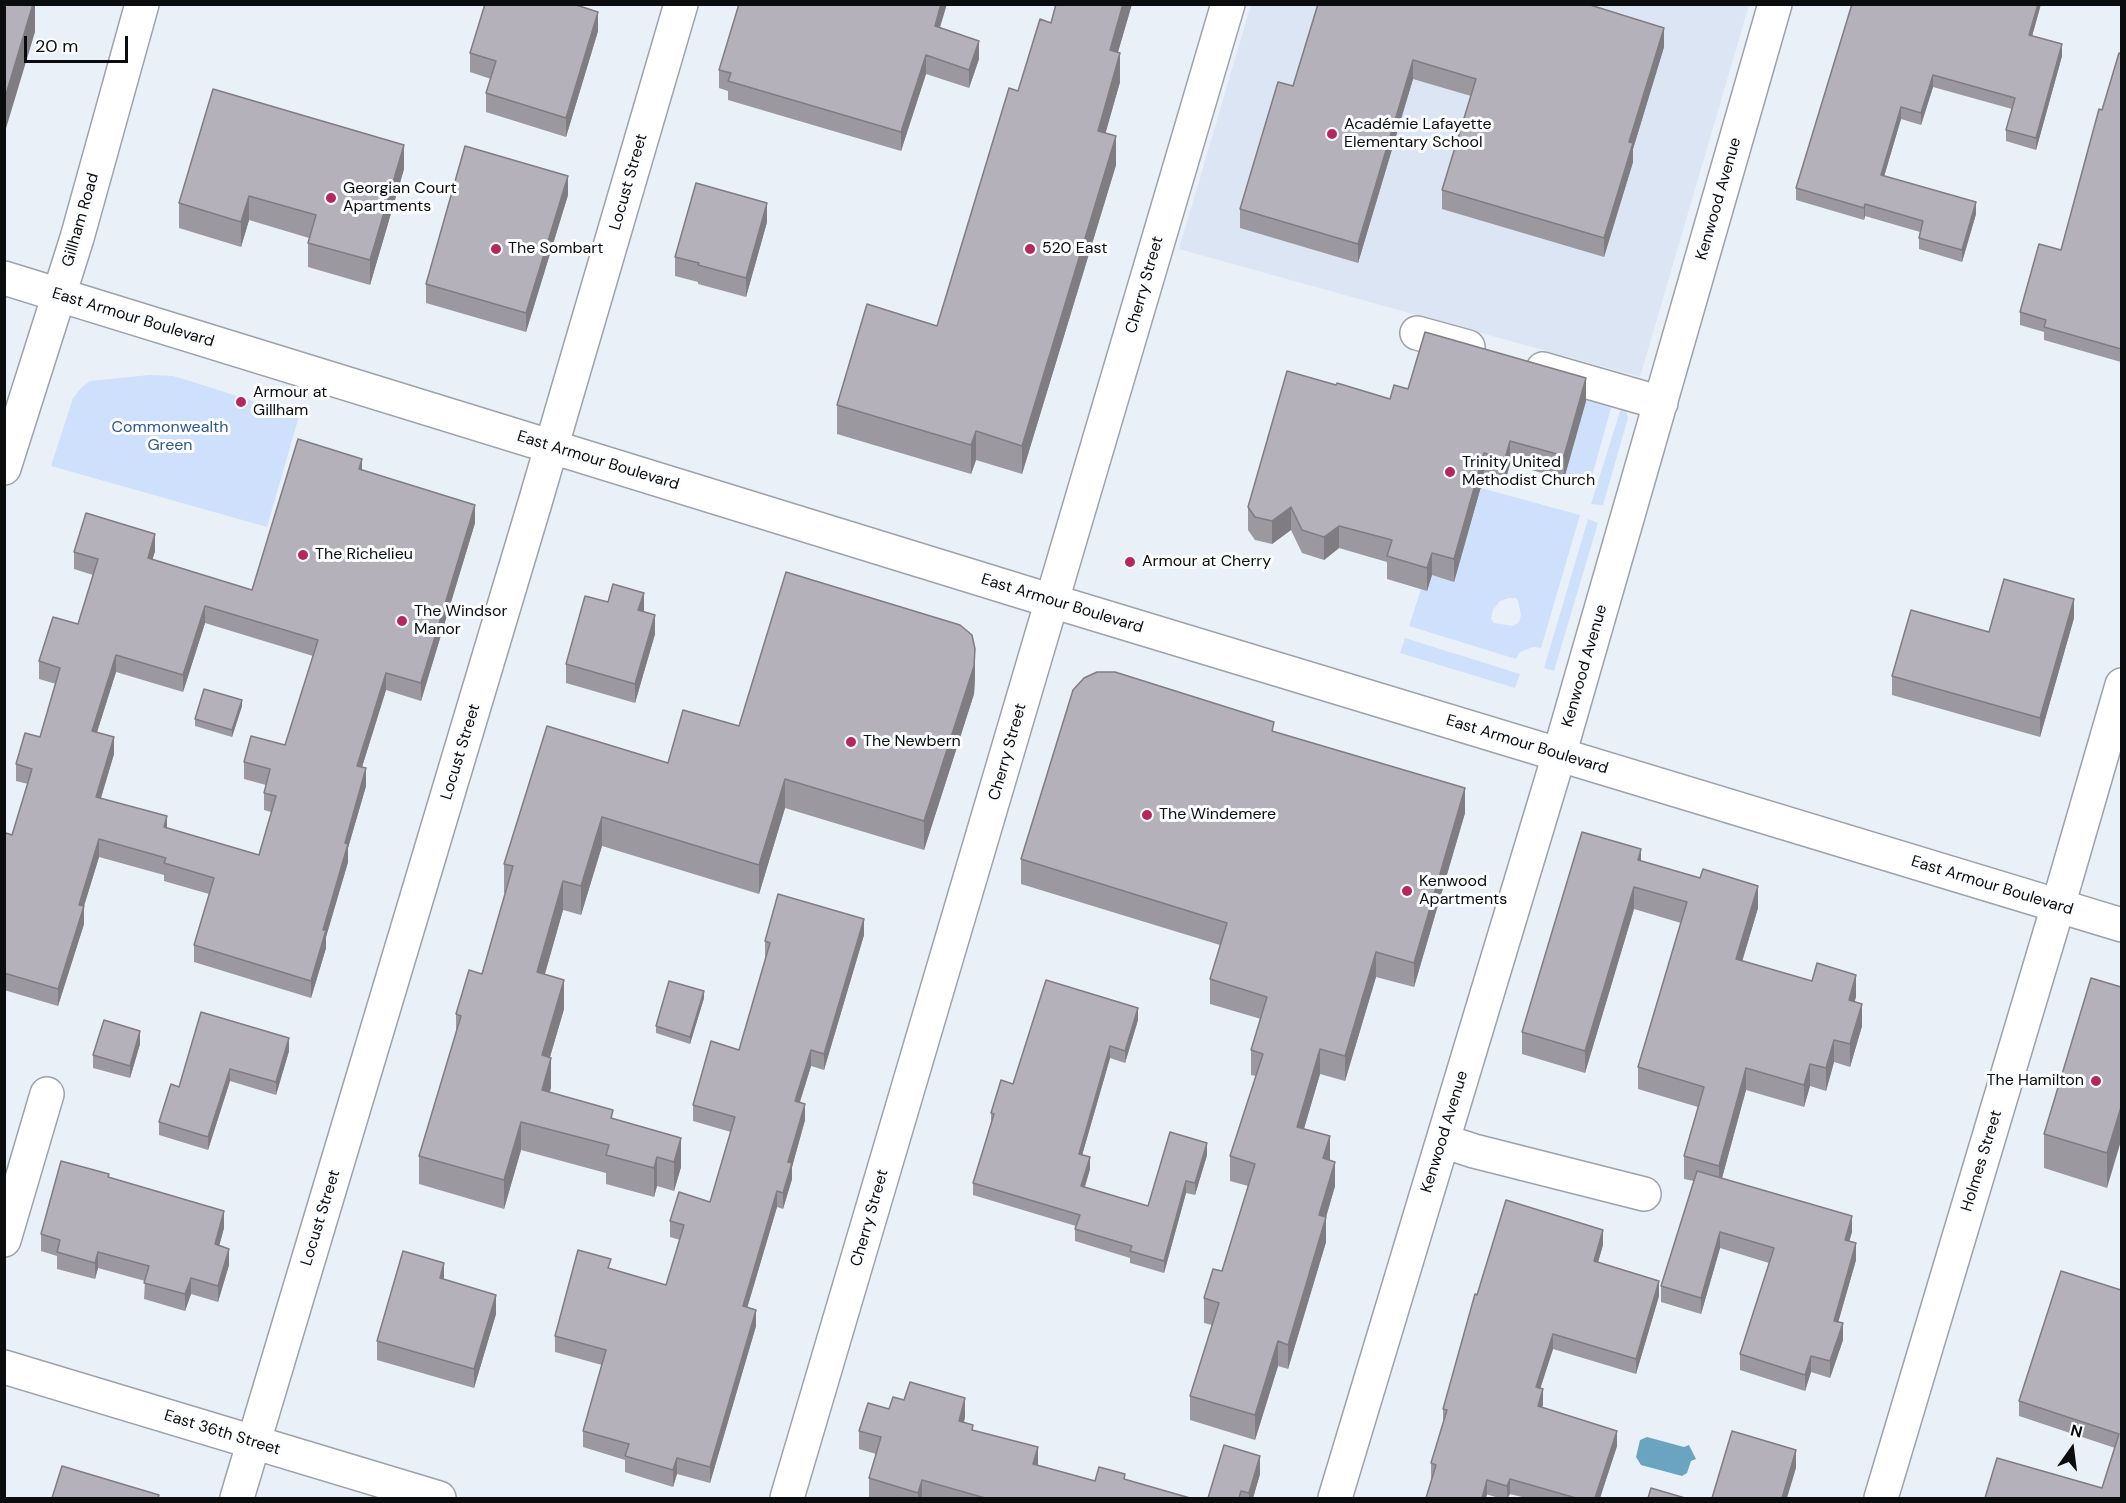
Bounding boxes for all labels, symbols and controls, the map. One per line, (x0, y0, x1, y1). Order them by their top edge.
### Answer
scale bar (27, 24, 130, 62)
text: 20 m (35, 34, 78, 58)
place label: Académie Lafayette Elementary School (1344, 115, 1492, 153)
marker: Académie Lafayette Elementary School (1325, 127, 1339, 141)
street label: Locust Street (606, 132, 652, 232)
street label: Kenwood Avenue (1692, 135, 1746, 263)
street label: Gillham Road (58, 171, 104, 269)
place label: Georgian Court Apartments (343, 179, 457, 217)
marker: Georgian Court Apartments (324, 191, 338, 205)
street label: Cherry Street (1122, 234, 1168, 336)
place label: The Sombart (508, 239, 603, 259)
place label: 520 East (1042, 239, 1107, 259)
marker: The Sombart (489, 242, 503, 256)
marker: 520 East (1023, 242, 1037, 256)
street label: East Armour Boulevard (50, 284, 216, 352)
place label: Armour at Gillham (253, 383, 327, 421)
marker: Armour at Gillham (234, 395, 248, 409)
park label: Commonwealth Green (112, 418, 228, 456)
street label: East Armour Boulevard (515, 427, 681, 495)
place label: Trinity United Methodist Church (1462, 453, 1595, 491)
marker: Trinity United Methodist Church (1443, 465, 1457, 479)
place label: The Richelieu (315, 545, 413, 565)
marker: The Richelieu (296, 548, 310, 562)
place label: Armour at Cherry (1142, 552, 1271, 572)
marker: Armour at Cherry (1123, 555, 1137, 569)
street label: East Armour Boulevard (979, 570, 1145, 638)
place label: The Windsor Manor (414, 602, 508, 640)
street label: Kenwood Avenue (1558, 602, 1612, 730)
marker: The Windsor Manor (395, 614, 409, 628)
street label: Cherry Street (985, 701, 1031, 803)
street label: Locust Street (437, 702, 485, 802)
street label: East Armour Boulevard (1444, 711, 1610, 779)
place label: The Newbern (863, 732, 961, 752)
marker: The Newbern (844, 735, 858, 749)
place label: The Windemere (1159, 805, 1276, 825)
marker: The Windemere (1140, 808, 1154, 822)
street label: East Armour Boulevard (1909, 852, 2075, 920)
place label: Kenwood Apartments (1419, 872, 1507, 910)
marker: Kenwood Apartments (1400, 884, 1414, 898)
street label: Kenwood Avenue (1417, 1069, 1473, 1195)
place label: The Hamilton (1986, 1071, 2084, 1091)
marker: The Hamilton (2089, 1074, 2103, 1088)
street label: Holmes Street (1957, 1108, 2007, 1214)
street label: Cherry Street (847, 1167, 893, 1269)
street label: Locust Street (297, 1168, 345, 1268)
street label: East 36th Street (162, 1406, 282, 1460)
north arrow (2042, 1419, 2102, 1479)
text: N (2068, 1419, 2085, 1443)

